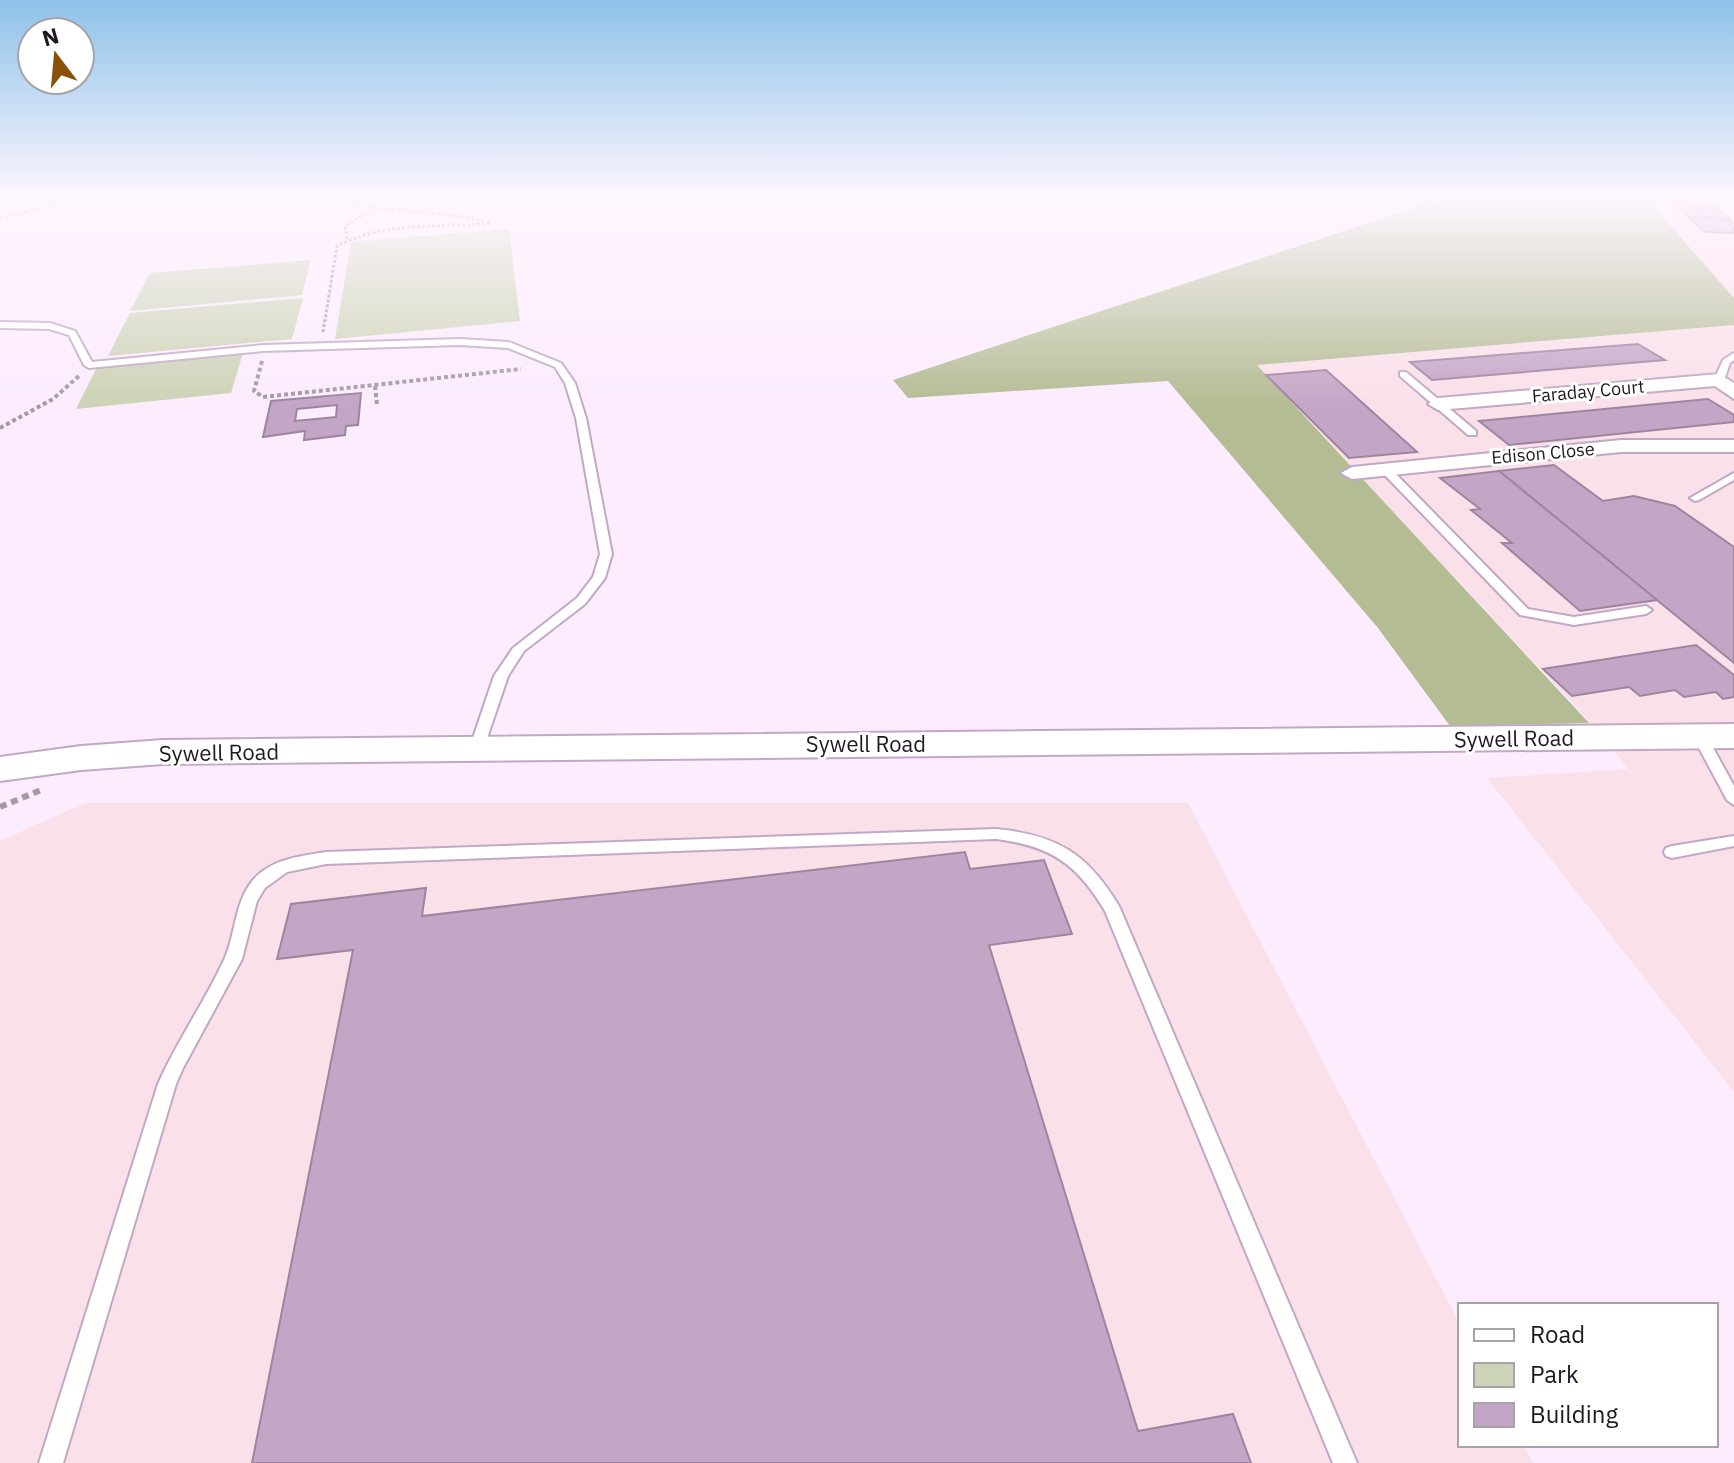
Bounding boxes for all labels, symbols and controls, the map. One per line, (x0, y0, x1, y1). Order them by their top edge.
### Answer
north arrow (16, 16, 96, 96)
text: N (39, 20, 62, 52)
street label: Faraday Court (1531, 375, 1645, 407)
street label: Edison Close (1491, 437, 1596, 469)
street label: Sywell Road (1454, 722, 1574, 754)
street label: Sywell Road (806, 729, 926, 758)
street label: Sywell Road (159, 736, 279, 768)
legend (1458, 1303, 1718, 1447)
text: Road (1530, 1318, 1585, 1350)
text: Park (1530, 1358, 1579, 1390)
text: Building (1530, 1398, 1618, 1430)

